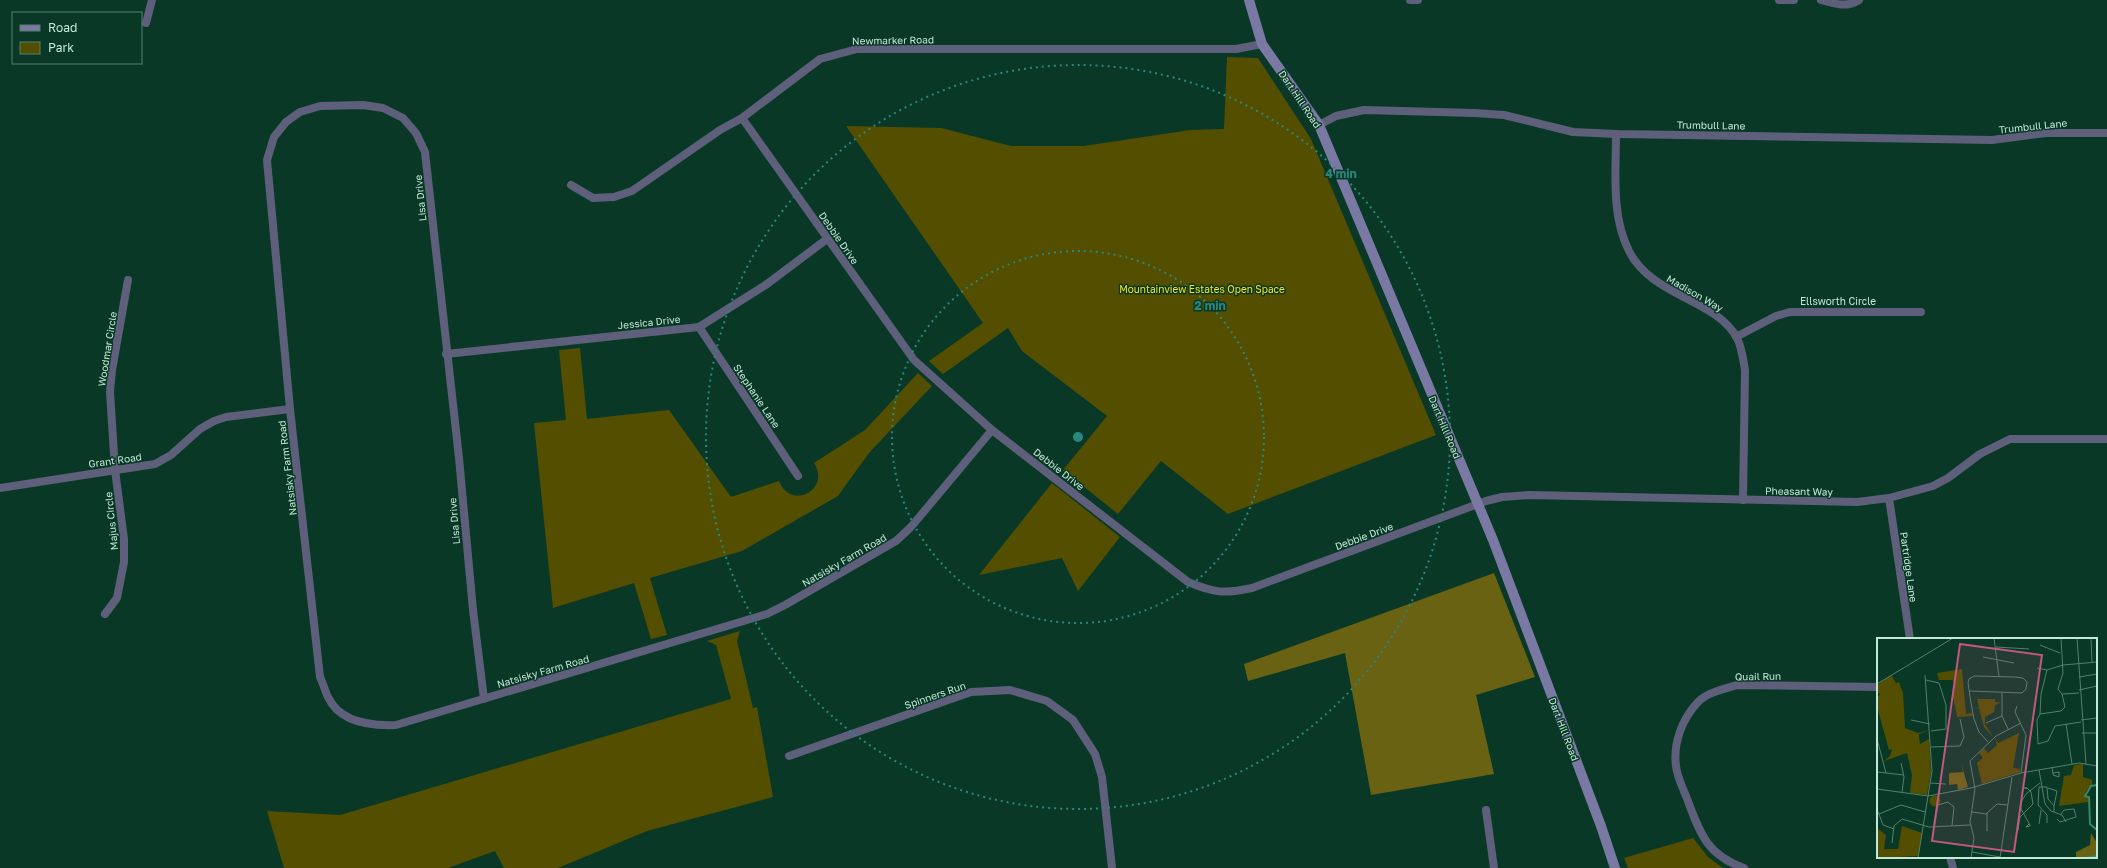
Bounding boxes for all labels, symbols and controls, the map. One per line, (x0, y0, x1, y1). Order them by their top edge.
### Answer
legend (12, 12, 142, 64)
text: Road (48, 20, 77, 35)
street label: Newmarker Road (852, 33, 934, 47)
text: Park (48, 40, 74, 55)
street label: Dart Hill Road (1276, 68, 1324, 130)
street label: Trumbull Lane (1998, 116, 2068, 136)
street label: Trumbull Lane (1677, 118, 1746, 132)
text: 4 min (1325, 166, 1357, 181)
street label: Lisa Drive (412, 174, 428, 222)
street label: Debbie Drive (817, 210, 861, 267)
street label: Madison Way (1665, 272, 1726, 314)
park label: Mountainview Estates Open Space (1119, 283, 1285, 295)
street label: Ellsworth Circle (1800, 295, 1876, 307)
text: 2 min (1194, 298, 1226, 313)
street label: Woodmar Circle (95, 310, 119, 387)
street label: Jessica Drive (617, 313, 681, 331)
street label: Stephanie Lane (731, 362, 783, 430)
street label: Dart Hill Road (1426, 394, 1464, 460)
street label: Natsisky Farm Road (275, 420, 299, 516)
centre of rings (1071, 430, 1085, 444)
street label: Debbie Drive (1031, 446, 1087, 493)
street label: Grant Road (88, 450, 142, 470)
street label: Pheasant Way (1765, 484, 1833, 498)
street label: Majus Circle (102, 491, 120, 551)
street label: Lisa Drive (446, 497, 462, 545)
street label: Debbie Drive (1333, 520, 1395, 552)
street label: Natsisky Farm Road (800, 531, 888, 589)
street label: Partridge Lane (1898, 531, 1920, 603)
inset map (1877, 638, 2097, 858)
street label: Natsisky Farm Road (495, 652, 591, 690)
street label: Quail Run (1735, 670, 1781, 682)
street label: Spinners Run (903, 679, 967, 711)
street label: Dart Hill Road (1546, 696, 1582, 762)

